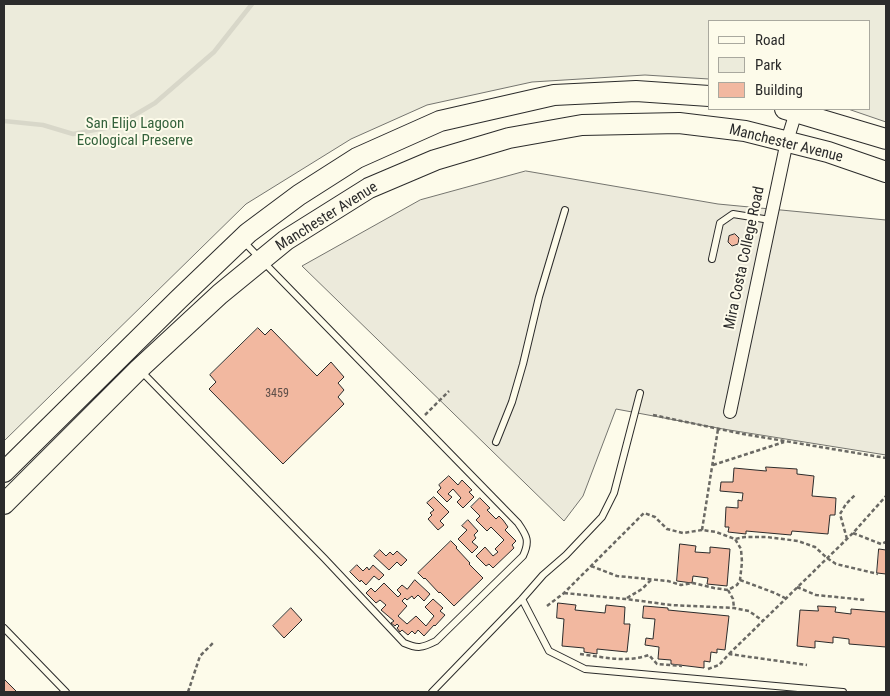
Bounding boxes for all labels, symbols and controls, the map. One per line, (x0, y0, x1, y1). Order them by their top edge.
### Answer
legend (708, 20, 870, 110)
text: Road (755, 31, 785, 49)
text: Park (755, 56, 782, 74)
text: Building (755, 81, 803, 99)
park label: San Elijo Lagoon Ecological Preserve (77, 115, 193, 150)
street label: Manchester Avenue (727, 121, 845, 167)
street label: Manchester Avenue (273, 179, 381, 255)
street label: Mira Costa College Road (721, 185, 769, 331)
house number: 3459 (265, 387, 289, 401)

